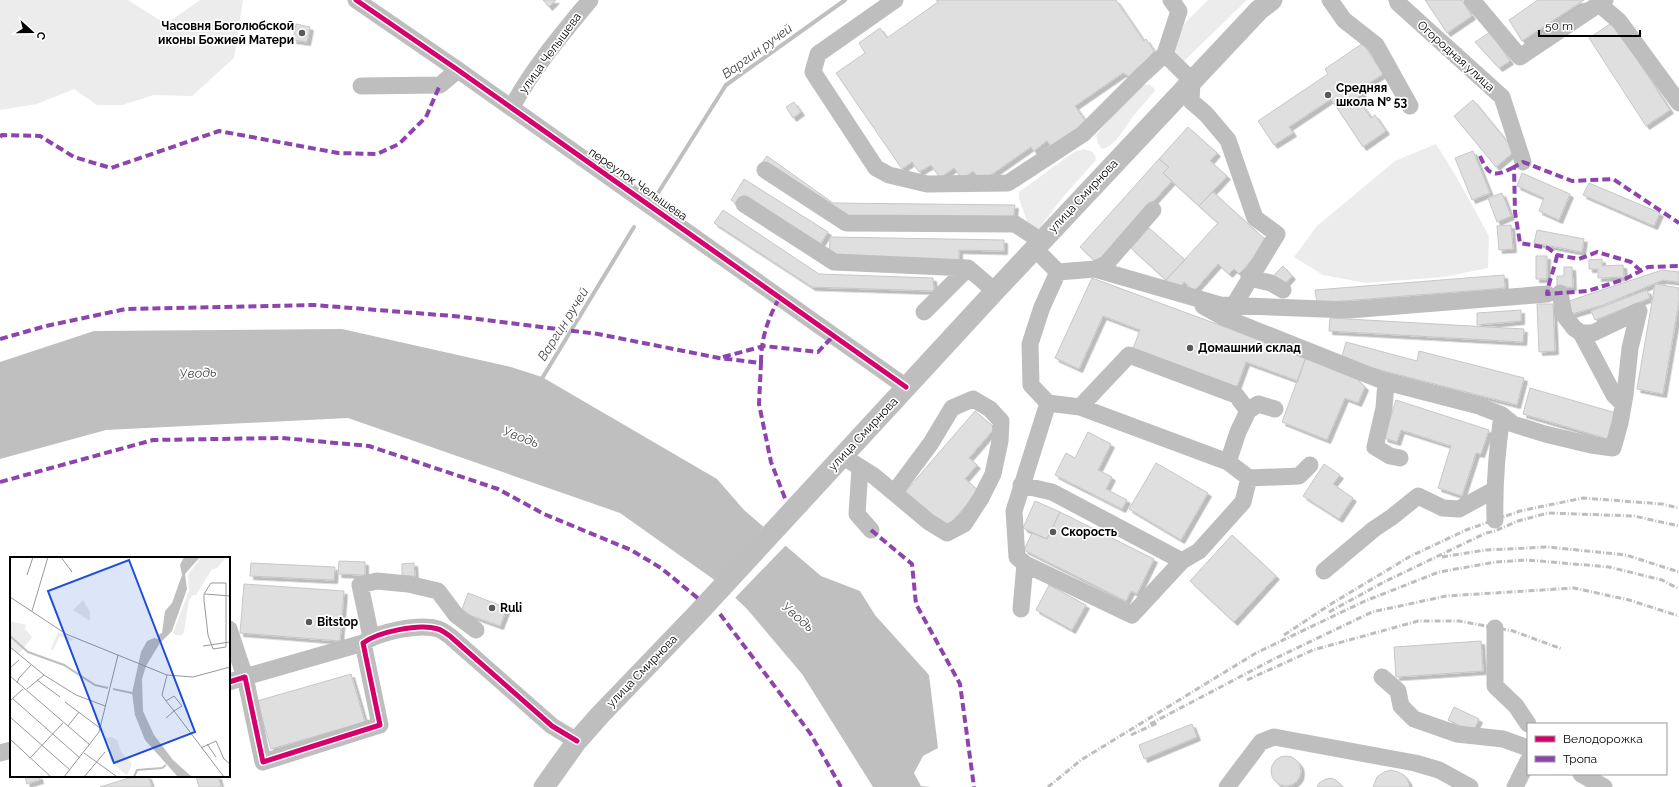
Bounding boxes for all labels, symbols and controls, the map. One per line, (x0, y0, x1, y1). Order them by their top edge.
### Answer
street label: улица Челышева (516, 10, 584, 96)
north arrow (12, 12, 52, 52)
scale bar (1539, 12, 1640, 38)
street label: Огородная улица (1415, 18, 1497, 94)
place label: Часовня Боголюбской иконы Божией Матери (158, 19, 294, 47)
text: 50 m (1545, 19, 1573, 33)
water label: Варгин ручей (719, 20, 795, 82)
marker: Часовня Боголюбской иконы Божией Матери (297, 28, 307, 38)
text: С (33, 30, 48, 42)
place label: Средняя школа № 53 (1336, 81, 1407, 109)
marker: Средняя школа № 53 (1323, 90, 1333, 100)
street label: переулок Челышева (586, 145, 690, 223)
street label: улица Смирнова (1045, 156, 1121, 236)
water label: Варгин ручей (535, 285, 591, 363)
place label: Домашний склад (1198, 341, 1301, 355)
marker: Домашний склад (1185, 343, 1195, 353)
water label: Уводь (179, 365, 217, 381)
street label: улица Смирнова (825, 394, 901, 474)
water label: Уводь (501, 424, 541, 450)
place label: Скорость (1061, 525, 1118, 539)
marker: Скорость (1048, 527, 1058, 537)
inset map (10, 557, 230, 777)
water label: Уводь (779, 599, 817, 635)
place label: Ruli (500, 601, 522, 615)
marker: Ruli (487, 603, 497, 613)
place label: Bitstop (317, 615, 359, 629)
marker: Bitstop (304, 617, 314, 627)
street label: улица Смирнова (604, 632, 680, 710)
legend (1527, 723, 1667, 775)
text: Велодорожка (1563, 732, 1643, 746)
text: Тропа (1563, 752, 1597, 766)

